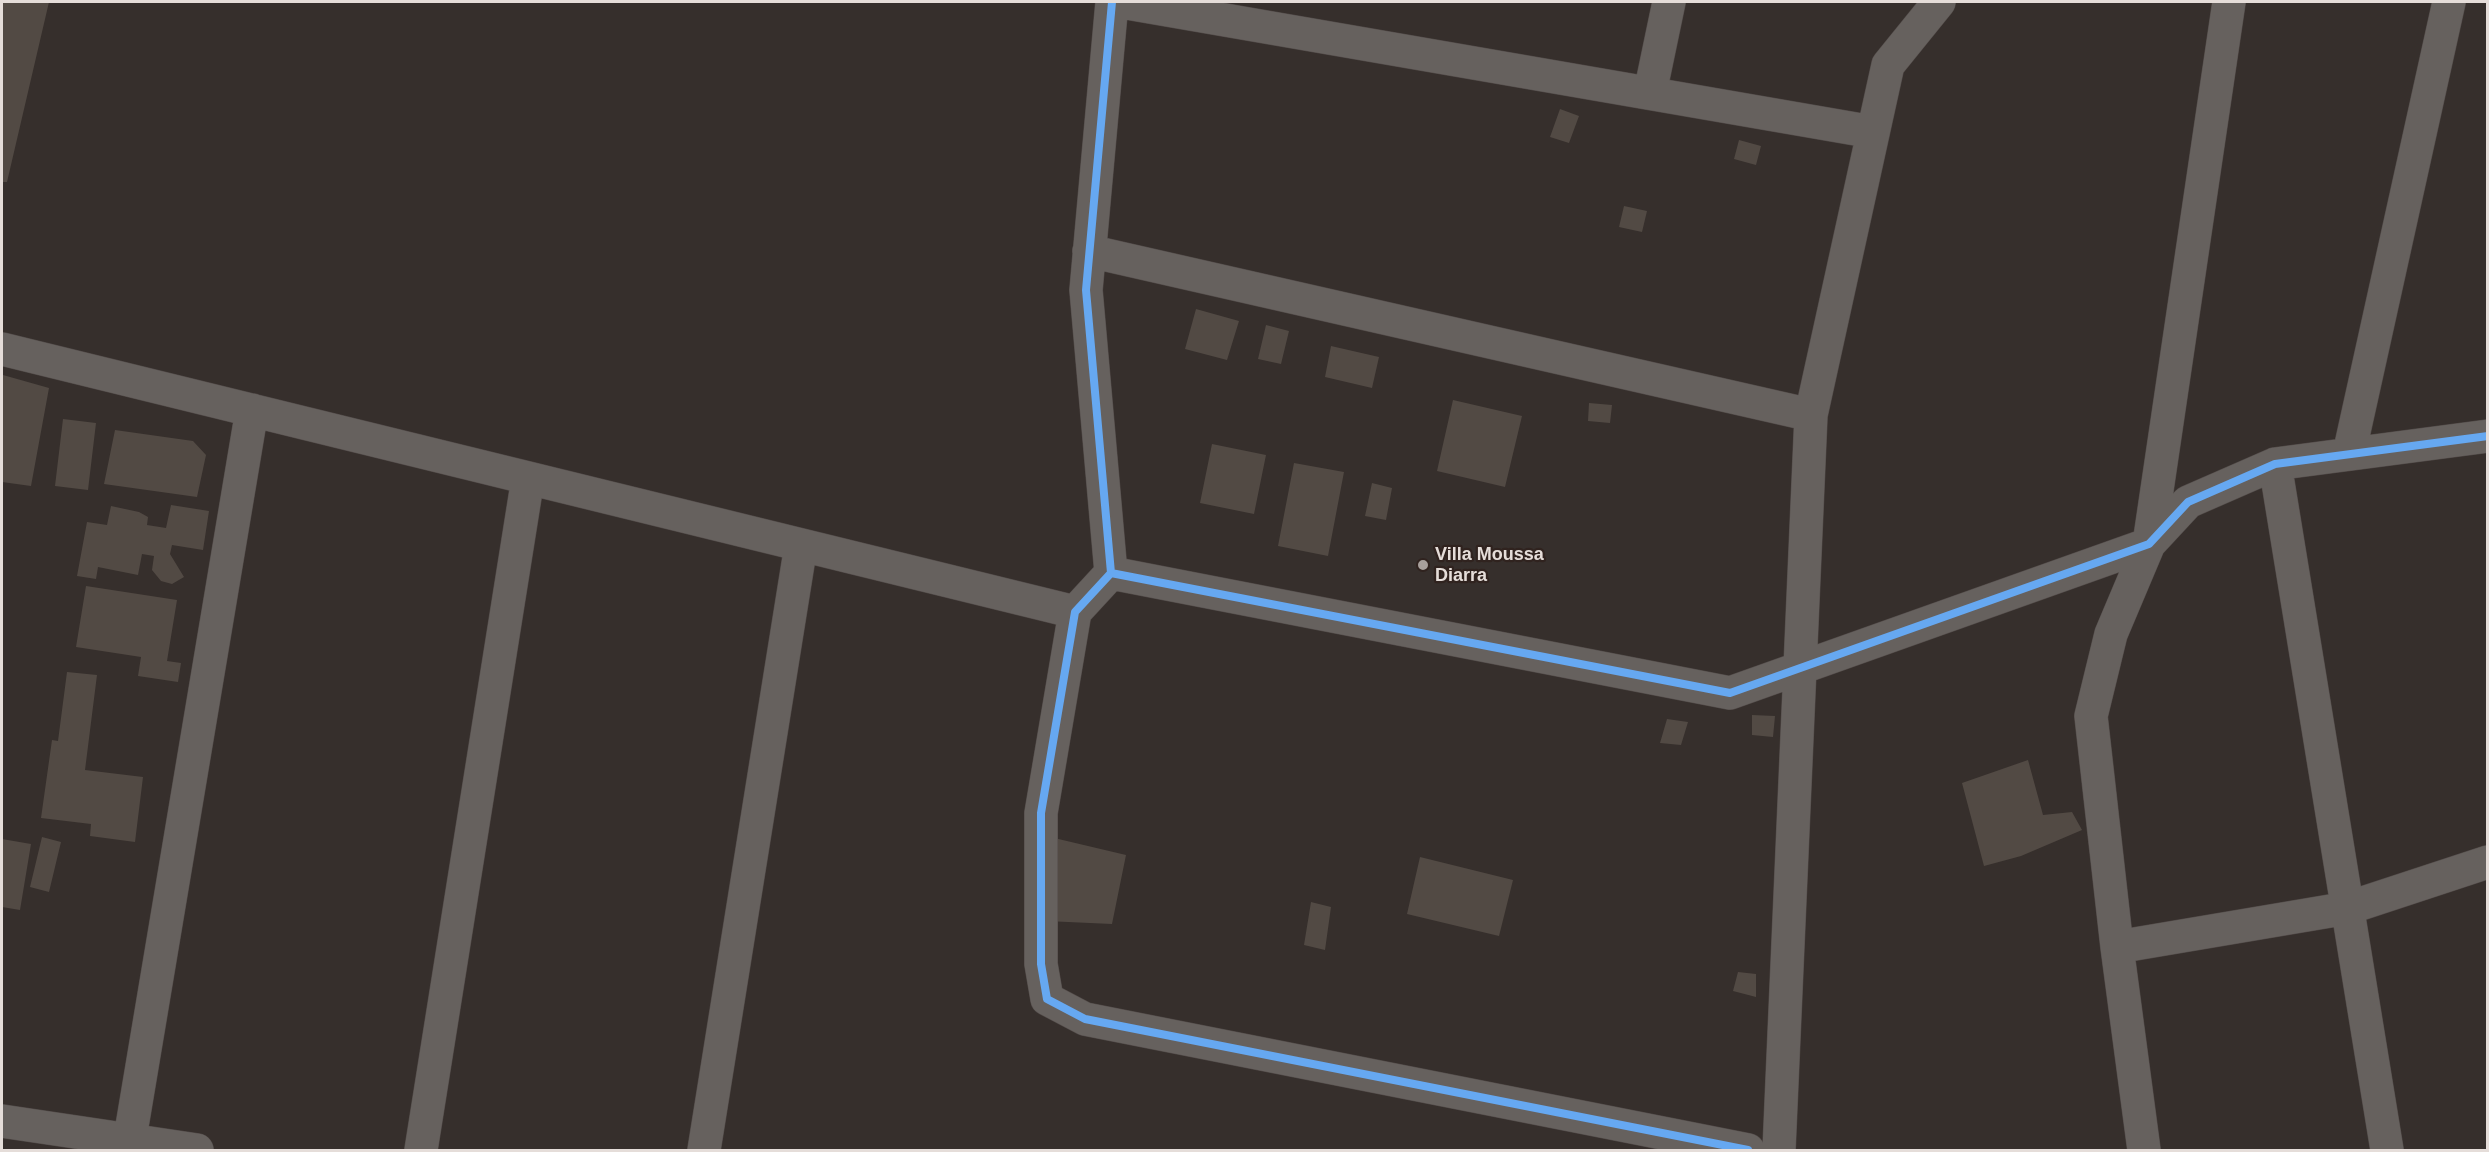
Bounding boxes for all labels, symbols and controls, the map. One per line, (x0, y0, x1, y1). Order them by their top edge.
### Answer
place label: Villa Moussa Diarra (1435, 544, 1544, 586)
marker: Villa Moussa Diarra (1416, 558, 1430, 572)

